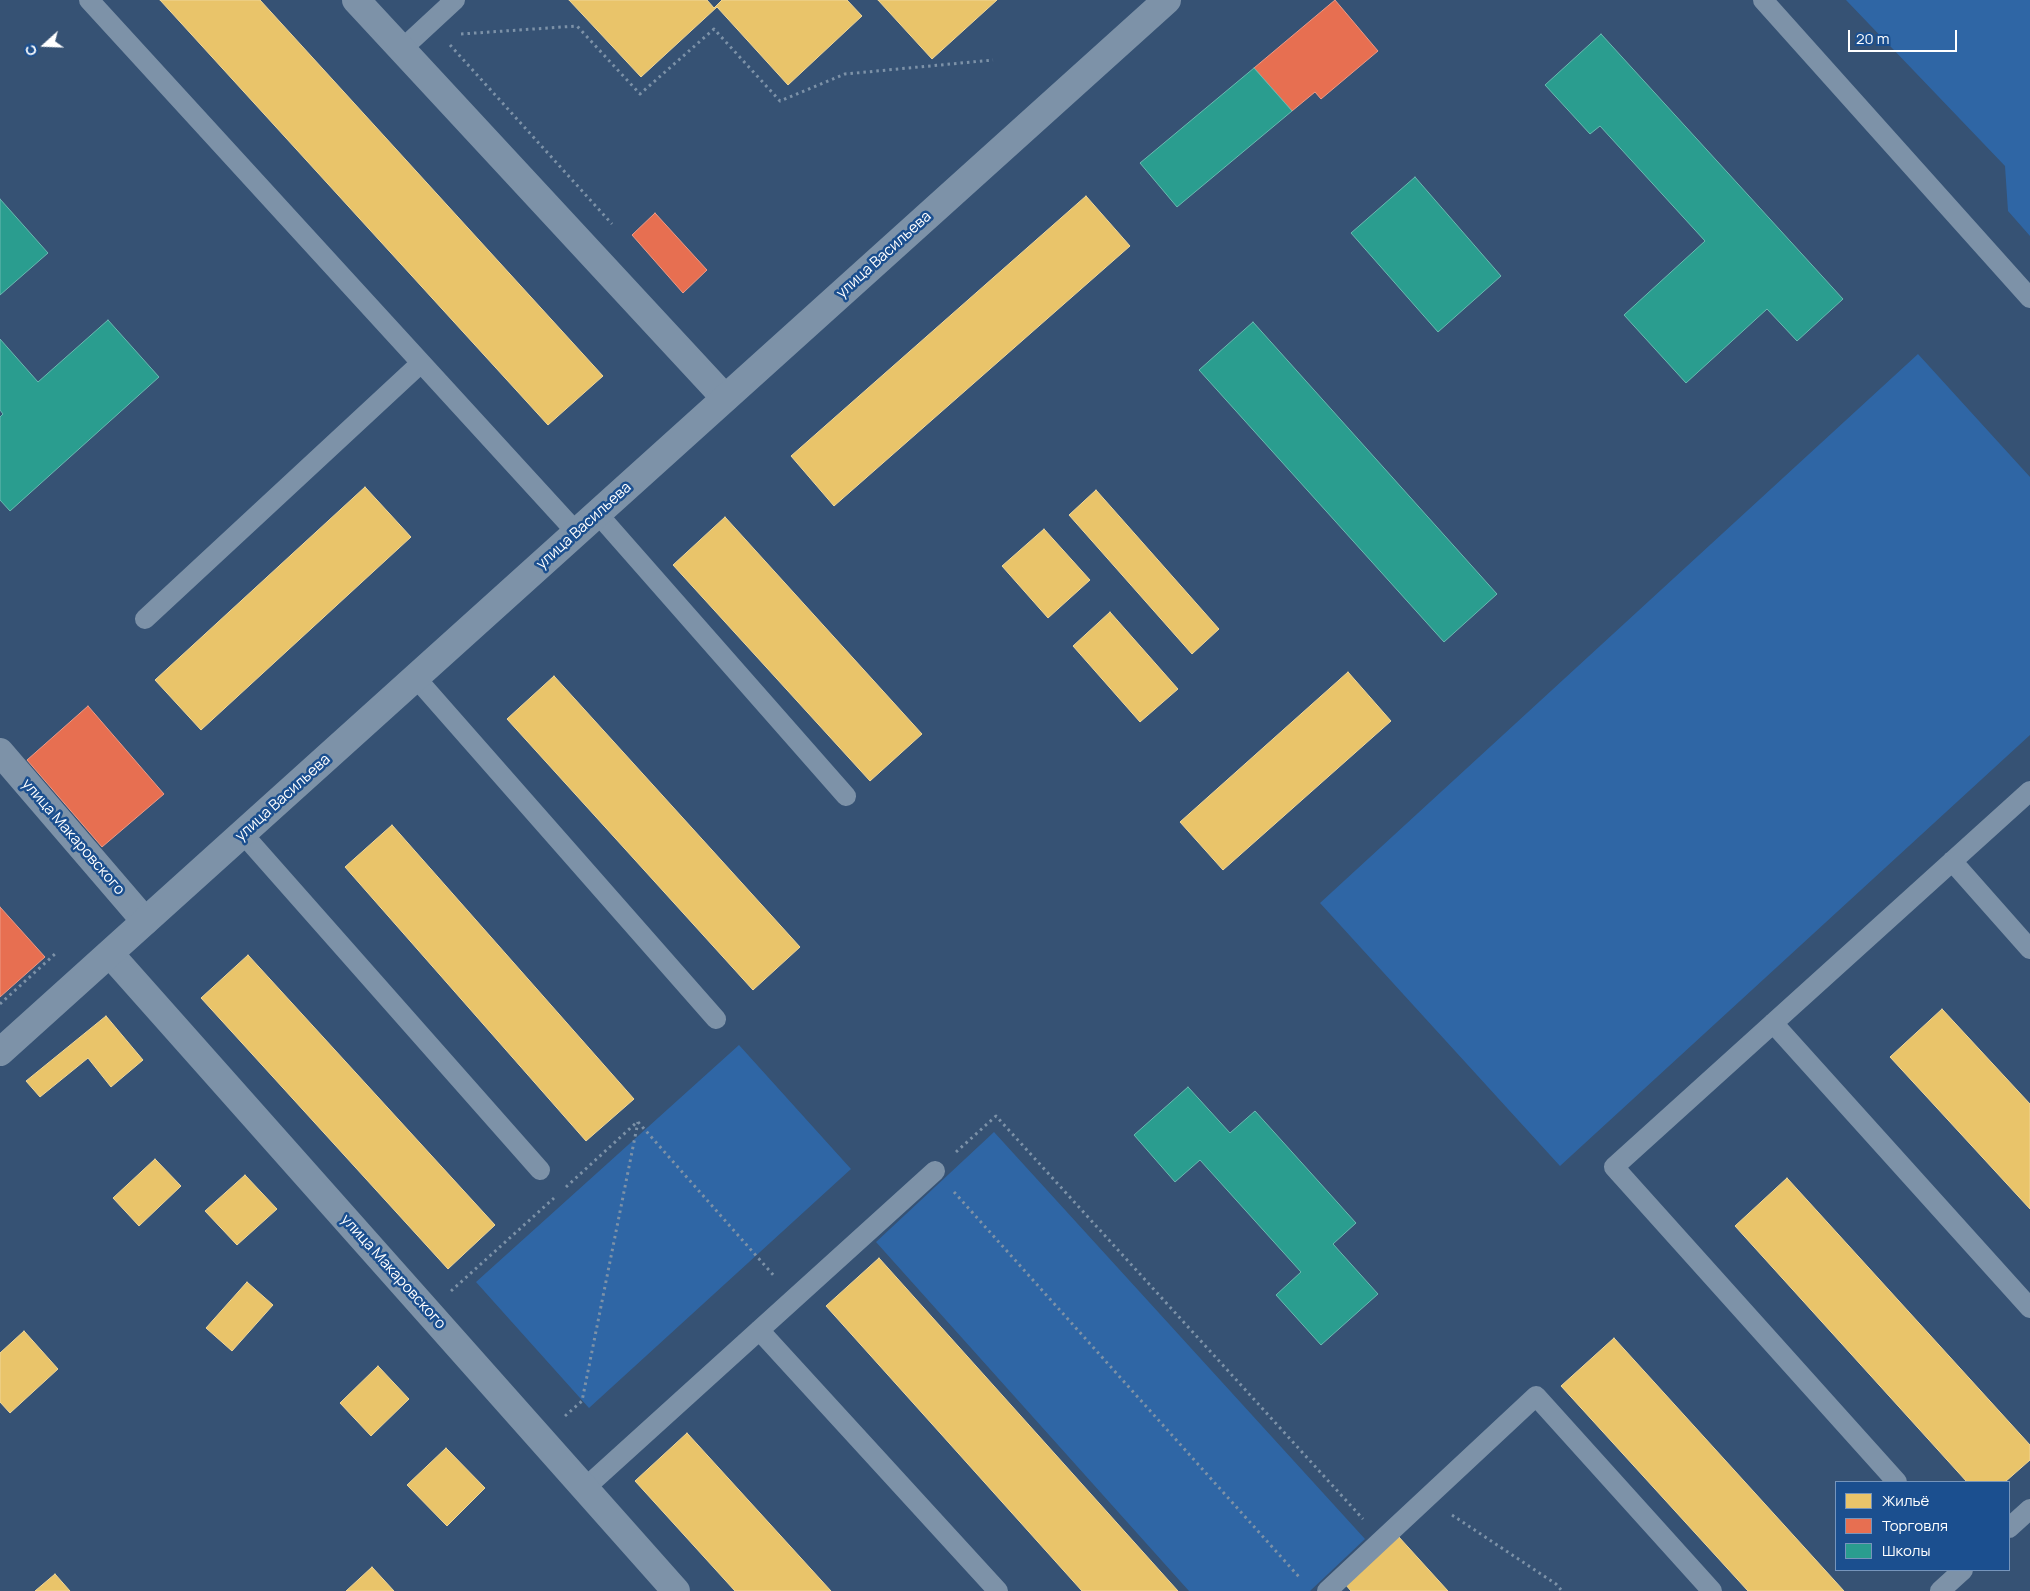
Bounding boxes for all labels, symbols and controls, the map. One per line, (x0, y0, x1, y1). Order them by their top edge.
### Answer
north arrow (20, 20, 70, 70)
scale bar (1850, 20, 1959, 52)
text: 20 m (1856, 28, 1889, 49)
text: С (20, 42, 41, 58)
street label: улица Васильева (833, 208, 935, 302)
street label: улица Васильева (533, 479, 635, 573)
street label: улица Васильева (232, 751, 334, 845)
street label: улица Макаровского (18, 775, 128, 899)
street label: улица Макаровского (337, 1211, 449, 1333)
legend (1835, 1481, 2010, 1571)
text: Жильё (1882, 1490, 1929, 1511)
text: Торговля (1882, 1515, 1948, 1536)
text: Школы (1882, 1540, 1930, 1561)

